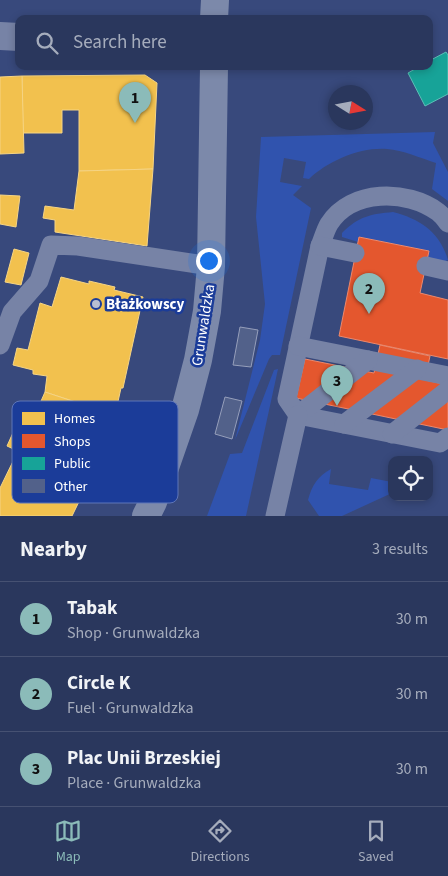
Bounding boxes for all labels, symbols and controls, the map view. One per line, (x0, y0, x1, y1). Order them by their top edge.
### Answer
search box (15, 15, 433, 70)
icon: search (33, 29, 61, 57)
text: Search here (73, 29, 167, 56)
pin: 1 (119, 82, 151, 123)
north arrow (328, 85, 373, 130)
your location (196, 248, 222, 274)
pin: 2 (353, 273, 385, 314)
street label: Grunwaldzka (187, 283, 220, 367)
place label: Błażkowscy (106, 294, 185, 315)
marker: Błażkowscy (90, 298, 102, 310)
pin: 3 (321, 365, 353, 406)
legend (12, 401, 178, 503)
text: Homes (54, 409, 95, 429)
text: Shops (54, 432, 90, 452)
text: Public (54, 454, 91, 474)
map controls (388, 456, 433, 501)
button: locate (388, 456, 433, 501)
text: Other (54, 477, 88, 497)
text: Nearby (20, 534, 87, 564)
text: 3 results (372, 538, 428, 560)
text: Tabak (67, 595, 117, 622)
text: 1 (32, 608, 40, 630)
text: 30 m (396, 608, 428, 630)
text: Shop · Grunwaldzka (67, 622, 200, 644)
text: Circle K (67, 670, 130, 697)
text: 2 (32, 683, 40, 705)
text: 30 m (396, 683, 428, 705)
text: Fuel · Grunwaldzka (67, 697, 194, 719)
text: Plac Unii Brzeskiej (67, 745, 221, 772)
text: 3 (32, 758, 40, 780)
text: 30 m (396, 758, 428, 780)
text: Place · Grunwaldzka (67, 772, 201, 794)
tab: Map (54, 817, 82, 867)
tab: Directions (190, 817, 250, 867)
tab: Saved (358, 817, 394, 867)

